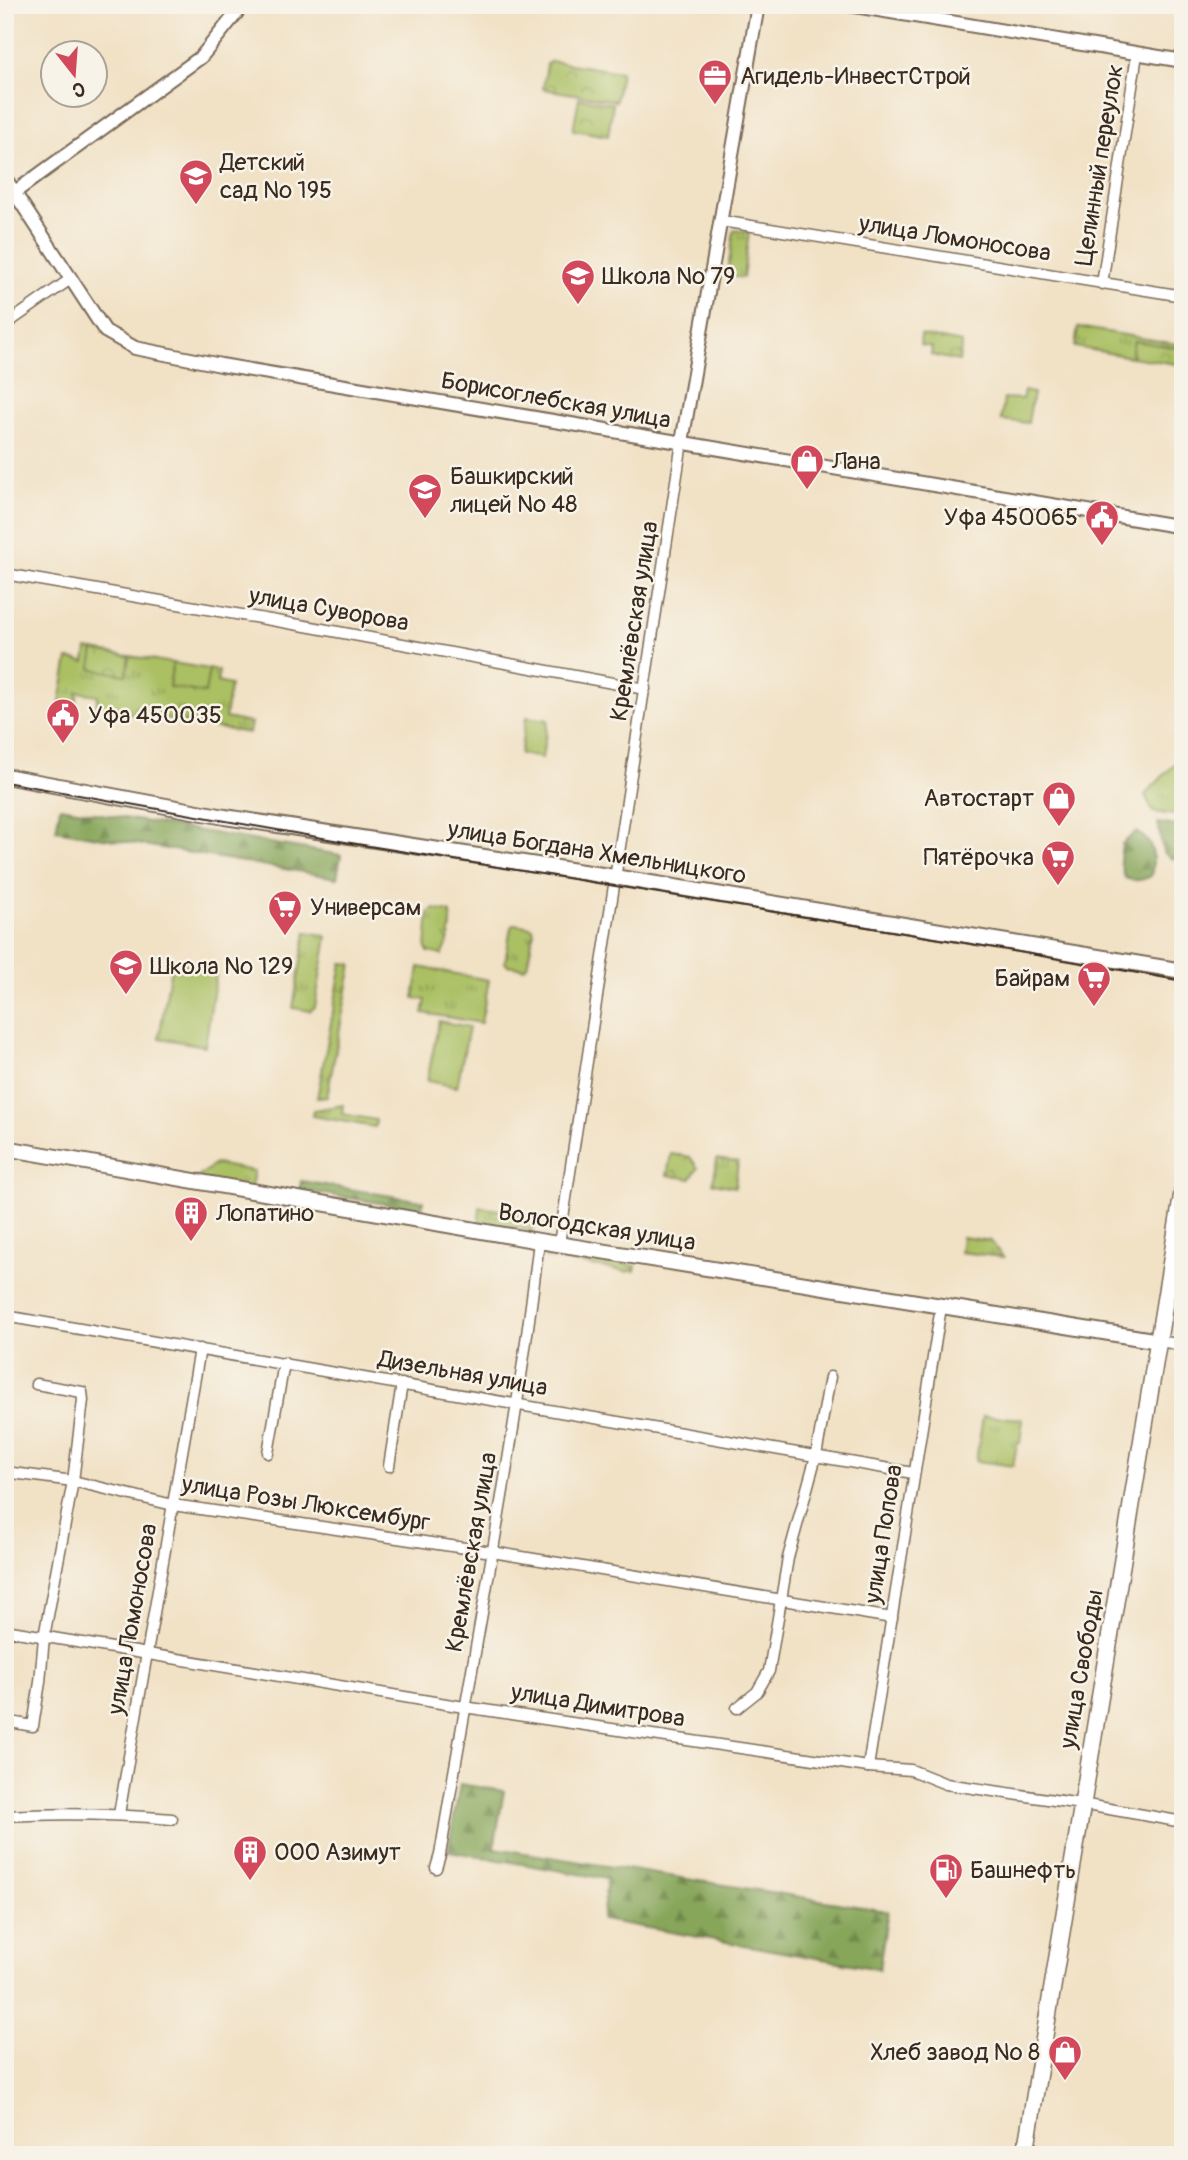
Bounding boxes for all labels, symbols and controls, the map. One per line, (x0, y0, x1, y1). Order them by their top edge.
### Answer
north arrow (38, 38, 108, 108)
office icon: Агидель-ИнвестСтрой (696, 57, 734, 106)
place label: Агидель-ИнвестСтрой (740, 62, 971, 91)
street label: Целинный переулок (1069, 62, 1130, 268)
text: С (69, 76, 88, 103)
place label: Детский сад № 195 (219, 148, 332, 205)
school or university icon: Детский сад № 195 (177, 157, 215, 206)
street label: улица Ломоносова (856, 209, 1053, 268)
school or university icon: Школа № 79 (559, 257, 597, 306)
place label: Школа № 79 (602, 262, 735, 291)
street label: Борисоглебская улица (439, 366, 673, 435)
shop icon: Лана (788, 442, 826, 491)
place label: Лана (831, 447, 881, 476)
place label: Башкирский лицей № 48 (450, 462, 577, 519)
school or university icon: Башкирский лицей № 48 (406, 471, 444, 520)
public building icon: Уфа 450065 (1083, 498, 1121, 547)
place label: Уфа 450065 (944, 503, 1078, 532)
street label: Кремлёвская улица (604, 519, 665, 723)
street label: улица Суворова (246, 581, 411, 638)
public building icon: Уфа 450035 (44, 696, 82, 745)
place label: Уфа 450035 (88, 701, 222, 730)
shop icon: Автостарт (1040, 779, 1078, 828)
place label: Автостарт (923, 784, 1034, 813)
street label: улица Богдана Хмельницкого (445, 814, 748, 890)
supermarket icon: Пятёрочка (1039, 838, 1077, 887)
place label: Пятёрочка (923, 843, 1034, 872)
supermarket icon: Универсам (266, 888, 304, 937)
place label: Универсам (310, 893, 421, 922)
school or university icon: Школа № 129 (107, 947, 145, 996)
place label: Школа № 129 (150, 952, 293, 981)
supermarket icon: Байрам (1075, 959, 1113, 1008)
place label: Байрам (995, 964, 1070, 993)
building icon: Лопатино (172, 1194, 210, 1243)
street label: Вологодская улица (496, 1198, 698, 1257)
place label: Лопатино (215, 1199, 314, 1228)
street label: Дизельная улица (375, 1344, 550, 1403)
street label: Кремлёвская улица (440, 1450, 503, 1654)
street label: улица Попова (858, 1463, 909, 1607)
street label: улица Розы Люксембург (179, 1469, 432, 1537)
street label: улица Ломоносова (101, 1521, 164, 1718)
street label: улица Свободы (1053, 1587, 1110, 1752)
street label: улица Димитрова (508, 1677, 687, 1734)
building icon: ООО Азимут (231, 1833, 269, 1882)
place label: ООО Азимут (274, 1838, 401, 1867)
fuel station icon: Башнефть (927, 1851, 965, 1900)
place label: Башнефть (970, 1856, 1076, 1885)
shop icon: Хлеб завод № 8 (1046, 2033, 1084, 2082)
place label: Хлеб завод № 8 (870, 2038, 1040, 2067)

